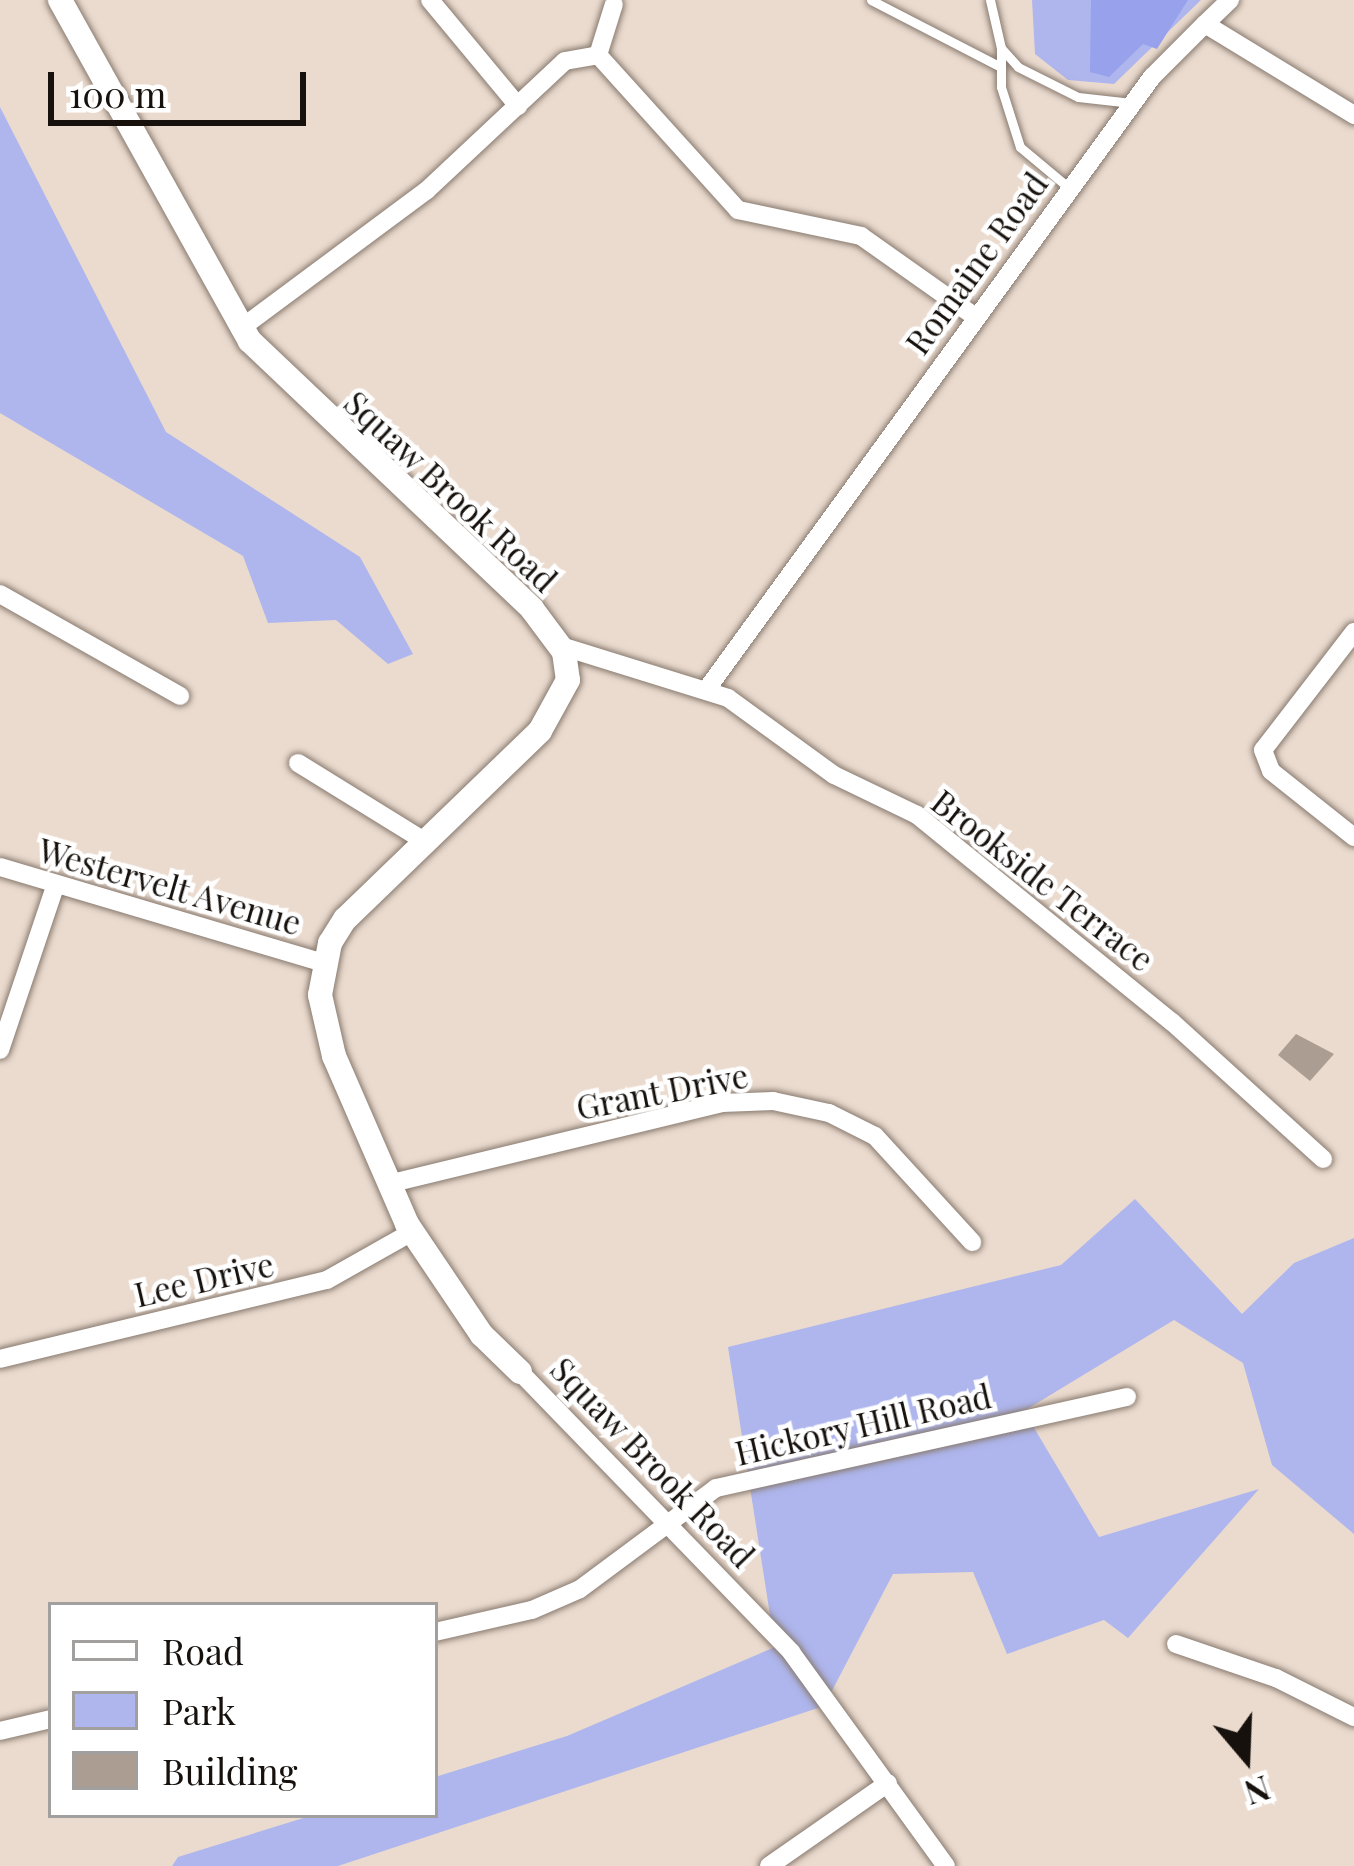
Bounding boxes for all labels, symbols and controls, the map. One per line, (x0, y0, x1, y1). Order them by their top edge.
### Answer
scale bar (54, 48, 312, 122)
text: 100 m (69, 69, 166, 117)
street label: Romaine Road (897, 165, 1055, 361)
street label: Squaw Brook Road (336, 382, 566, 600)
street label: Brookside Terrace (924, 781, 1162, 979)
street label: Westervelt Avenue (33, 829, 307, 943)
street label: Grant Drive (572, 1055, 752, 1127)
street label: Lee Drive (130, 1244, 278, 1314)
street label: Squaw Brook Road (542, 1349, 764, 1575)
street label: Hickory Hill Road (731, 1375, 995, 1473)
legend (48, 1602, 438, 1818)
text: Road (162, 1626, 244, 1674)
text: Park (162, 1686, 236, 1734)
north arrow (1186, 1698, 1306, 1818)
text: Building (162, 1746, 297, 1794)
text: N (1239, 1767, 1276, 1817)

